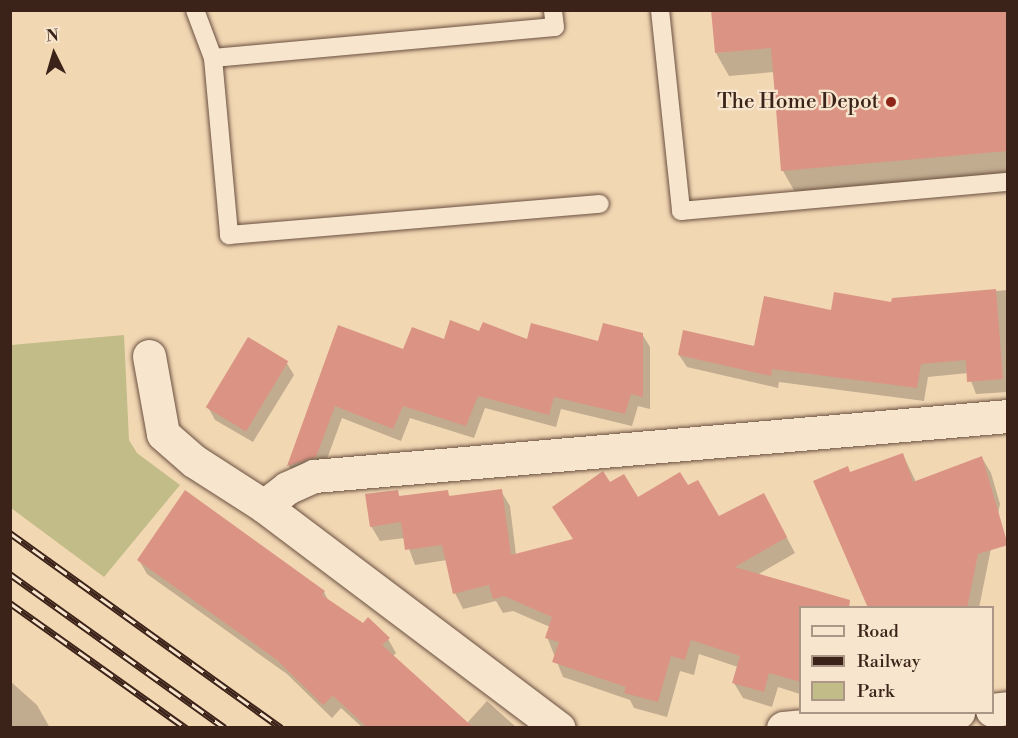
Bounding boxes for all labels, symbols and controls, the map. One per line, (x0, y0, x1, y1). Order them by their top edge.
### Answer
north arrow (24, 24, 84, 84)
text: N (45, 26, 60, 47)
place label: The Home Depot (717, 89, 879, 115)
marker: The Home Depot (884, 95, 898, 109)
legend (799, 606, 994, 714)
text: Road (857, 620, 899, 643)
text: Railway (857, 650, 920, 673)
text: Park (857, 680, 894, 703)

